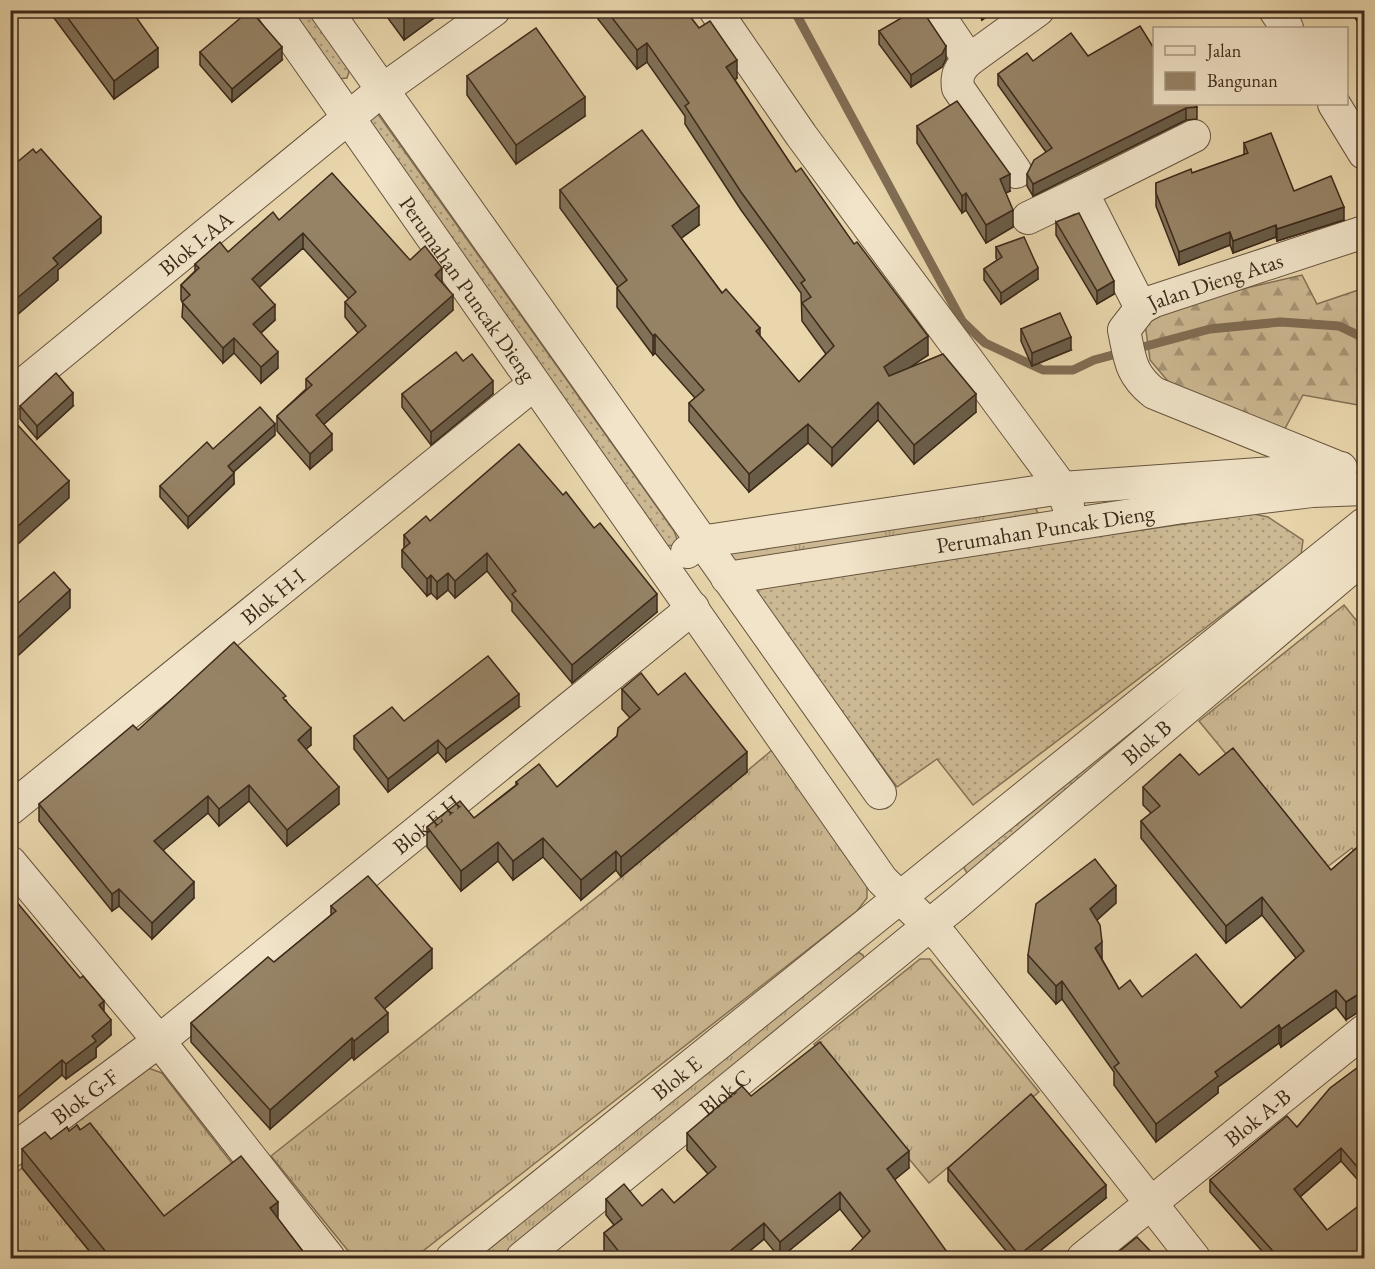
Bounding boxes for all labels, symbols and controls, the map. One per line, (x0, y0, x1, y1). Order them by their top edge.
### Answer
legend (1153, 27, 1348, 105)
text: Jalan (1205, 39, 1242, 62)
text: Bangunan (1207, 69, 1278, 92)
street label: Perumahan Puncak Dieng (393, 190, 543, 388)
street label: Blok I-AA (153, 204, 240, 282)
street label: Jalan Dieng Atas (1140, 246, 1287, 318)
street label: Perumahan Puncak Dieng (934, 498, 1157, 560)
street label: Blok H-I (235, 561, 311, 631)
street label: Blok B (1116, 713, 1178, 772)
street label: Blok E-H (387, 788, 467, 861)
street label: Blok E (646, 1049, 708, 1107)
street label: Blok G-F (45, 1062, 124, 1131)
street label: Blok C (693, 1063, 757, 1123)
street label: Blok A-B (1218, 1082, 1297, 1153)

